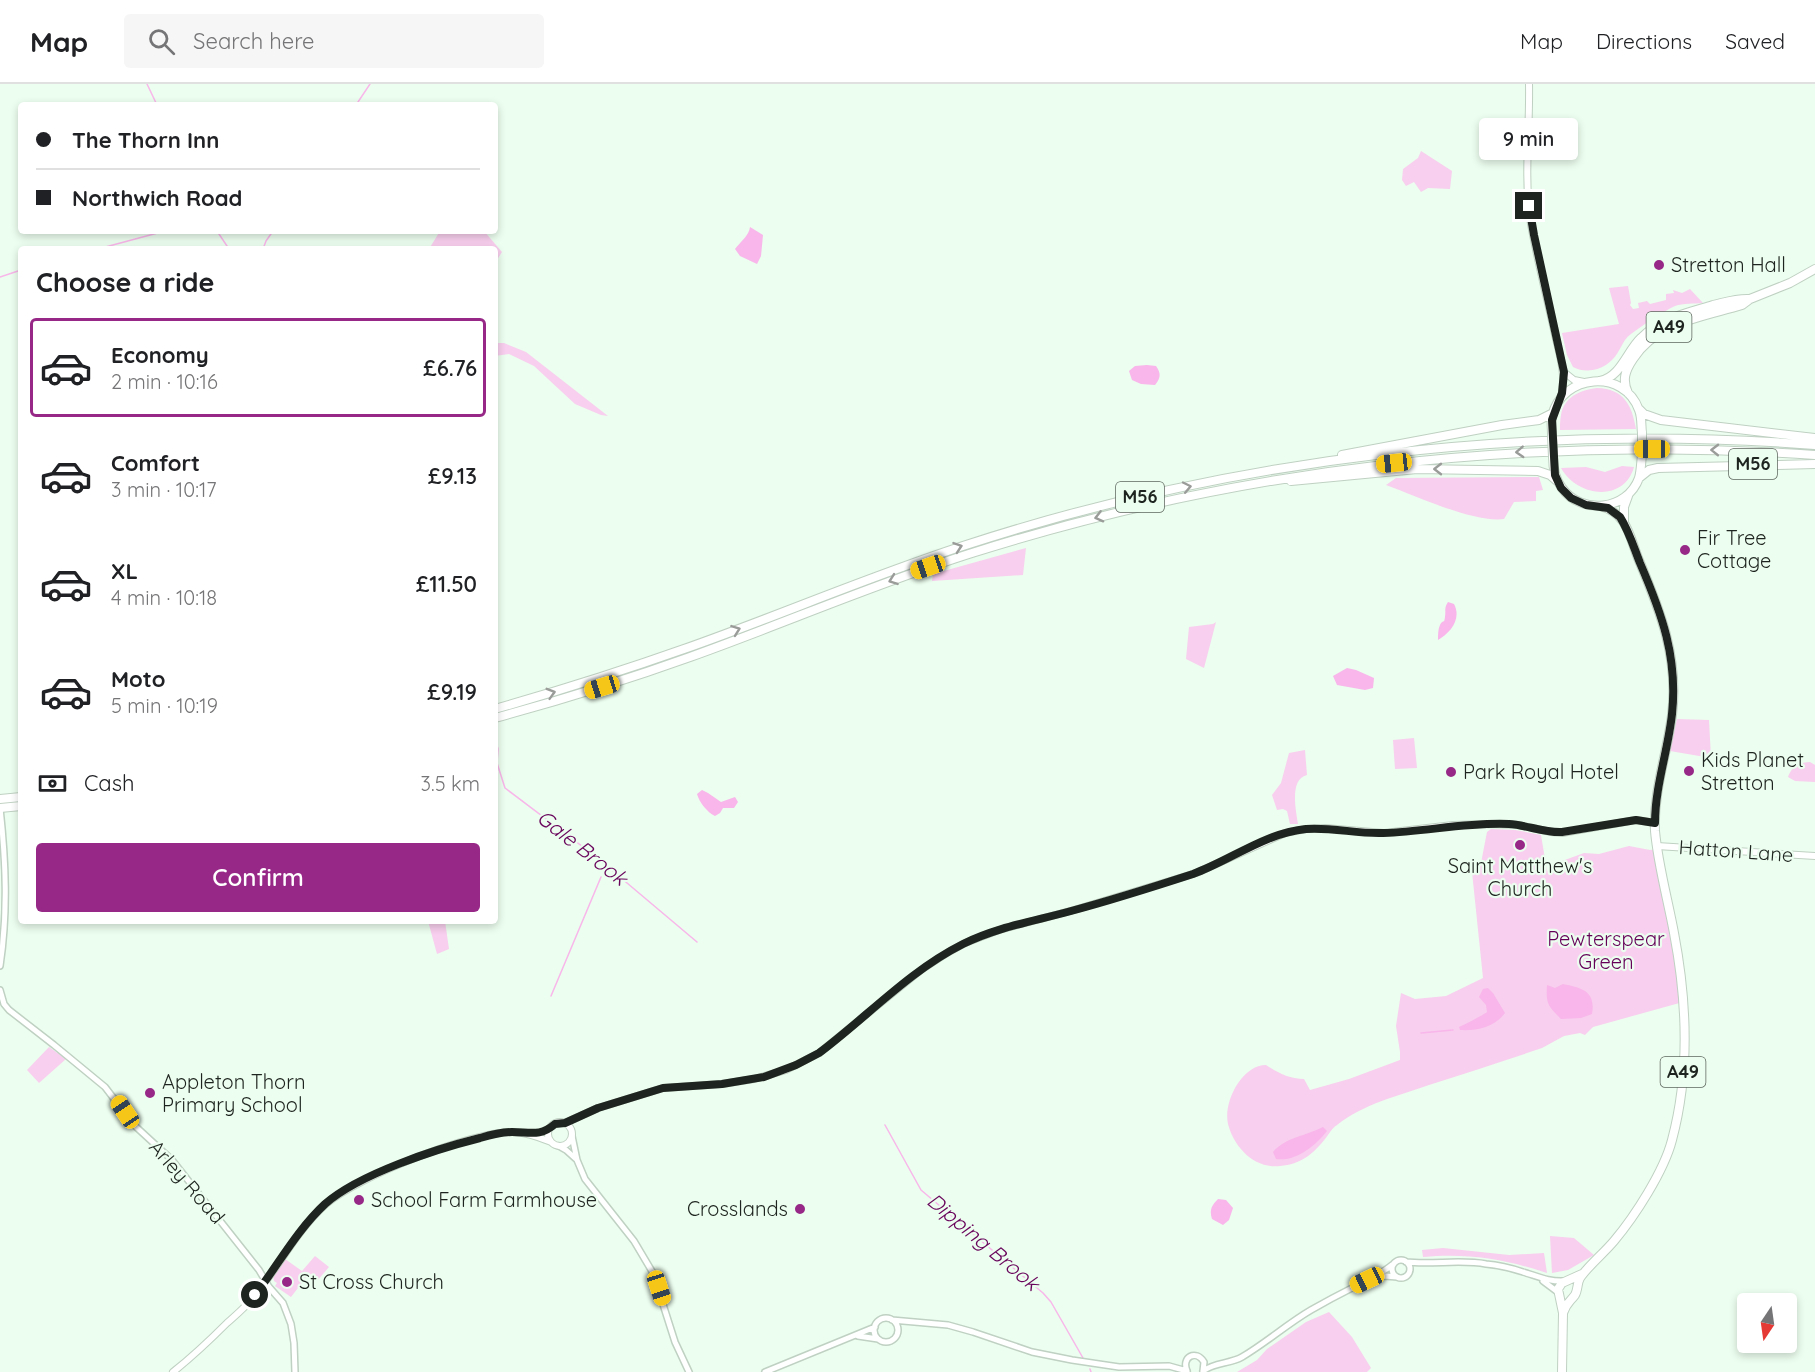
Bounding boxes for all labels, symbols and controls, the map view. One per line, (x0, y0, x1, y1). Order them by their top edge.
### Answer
search box (124, 14, 544, 68)
text: Map (30, 24, 88, 59)
icon: search (145, 25, 178, 58)
text: Search here (193, 27, 315, 55)
text: Map (1520, 28, 1563, 54)
text: Directions (1596, 28, 1692, 54)
text: Saved (1725, 28, 1785, 54)
callout: 9 min (1480, 119, 1579, 161)
text: The Thorn Inn (72, 126, 219, 154)
text: 9 min (1503, 126, 1554, 151)
text: Northwich Road (72, 184, 242, 212)
route end (1515, 192, 1542, 219)
place label: Stretton Hall (1671, 252, 1786, 277)
marker: Stretton Hall (1652, 258, 1666, 272)
text: Choose a ride (36, 265, 214, 299)
road number: A49 (1646, 312, 1692, 342)
icon: car (39, 341, 93, 395)
text: Economy (111, 341, 209, 369)
text: £6.76 (423, 354, 477, 382)
text: 2 min · 10:16 (111, 369, 218, 394)
car (1634, 440, 1670, 458)
one-way arrow (1710, 444, 1719, 456)
one-way arrow (1515, 446, 1524, 459)
icon: car (39, 449, 93, 503)
text: Comfort (111, 449, 200, 477)
road number: M56 (1729, 449, 1777, 479)
car (1375, 452, 1413, 474)
text: £9.13 (428, 462, 477, 490)
one-way arrow (1434, 463, 1443, 475)
text: 3 min · 10:17 (111, 477, 217, 502)
one-way arrow (1182, 481, 1192, 494)
road number: M56 (1116, 482, 1164, 512)
one-way arrow (1094, 509, 1104, 522)
place label: Fir Tree Cottage (1697, 525, 1771, 573)
one-way arrow (952, 542, 963, 555)
marker: Fir Tree Cottage (1678, 543, 1692, 557)
car (908, 553, 948, 581)
icon: car (39, 557, 93, 611)
text: XL (111, 557, 138, 585)
text: £11.50 (416, 570, 477, 598)
one-way arrow (888, 572, 899, 585)
text: 4 min · 10:18 (111, 585, 217, 610)
one-way arrow (730, 625, 741, 637)
icon: car (39, 665, 93, 719)
text: Moto (111, 665, 165, 693)
car (582, 673, 622, 701)
text: £9.19 (427, 678, 477, 706)
one-way arrow (545, 688, 556, 700)
text: 5 min · 10:19 (111, 693, 218, 718)
place label: Kids Planet Stretton (1701, 747, 1804, 795)
place label: Park Royal Hotel (1463, 759, 1619, 784)
marker: Kids Planet Stretton (1682, 764, 1696, 778)
marker: Park Royal Hotel (1444, 765, 1458, 779)
icon: cash (36, 767, 69, 800)
text: Cash (84, 769, 135, 797)
text: 3.5 km (421, 771, 480, 796)
water label: Gale Brook (532, 804, 634, 892)
street label: Hatton Lane (1678, 834, 1794, 867)
marker: Saint Matthew's Church (1513, 838, 1527, 852)
button: Confirm (36, 843, 480, 912)
place label: Saint Matthew's Church (1448, 853, 1592, 901)
park label: Pewterspear Green (1547, 926, 1665, 974)
road number: A49 (1660, 1057, 1706, 1087)
place label: Appleton Thorn Primary School (162, 1069, 305, 1117)
marker: Appleton Thorn Primary School (143, 1086, 157, 1100)
car (107, 1092, 143, 1132)
street label: Arley Road (144, 1135, 230, 1229)
place label: School Farm Farmhouse (371, 1187, 597, 1212)
water label: Dipping Brook (922, 1187, 1046, 1297)
marker: School Farm Farmhouse (352, 1193, 366, 1207)
place label: Crosslands (687, 1196, 788, 1221)
marker: Crosslands (793, 1202, 807, 1216)
car (1347, 1264, 1387, 1296)
car (645, 1268, 673, 1308)
place label: St Cross Church (299, 1269, 444, 1294)
marker: St Cross Church (280, 1275, 294, 1289)
route start (241, 1281, 268, 1308)
north arrow (1737, 1293, 1797, 1353)
map controls (1737, 1293, 1797, 1353)

